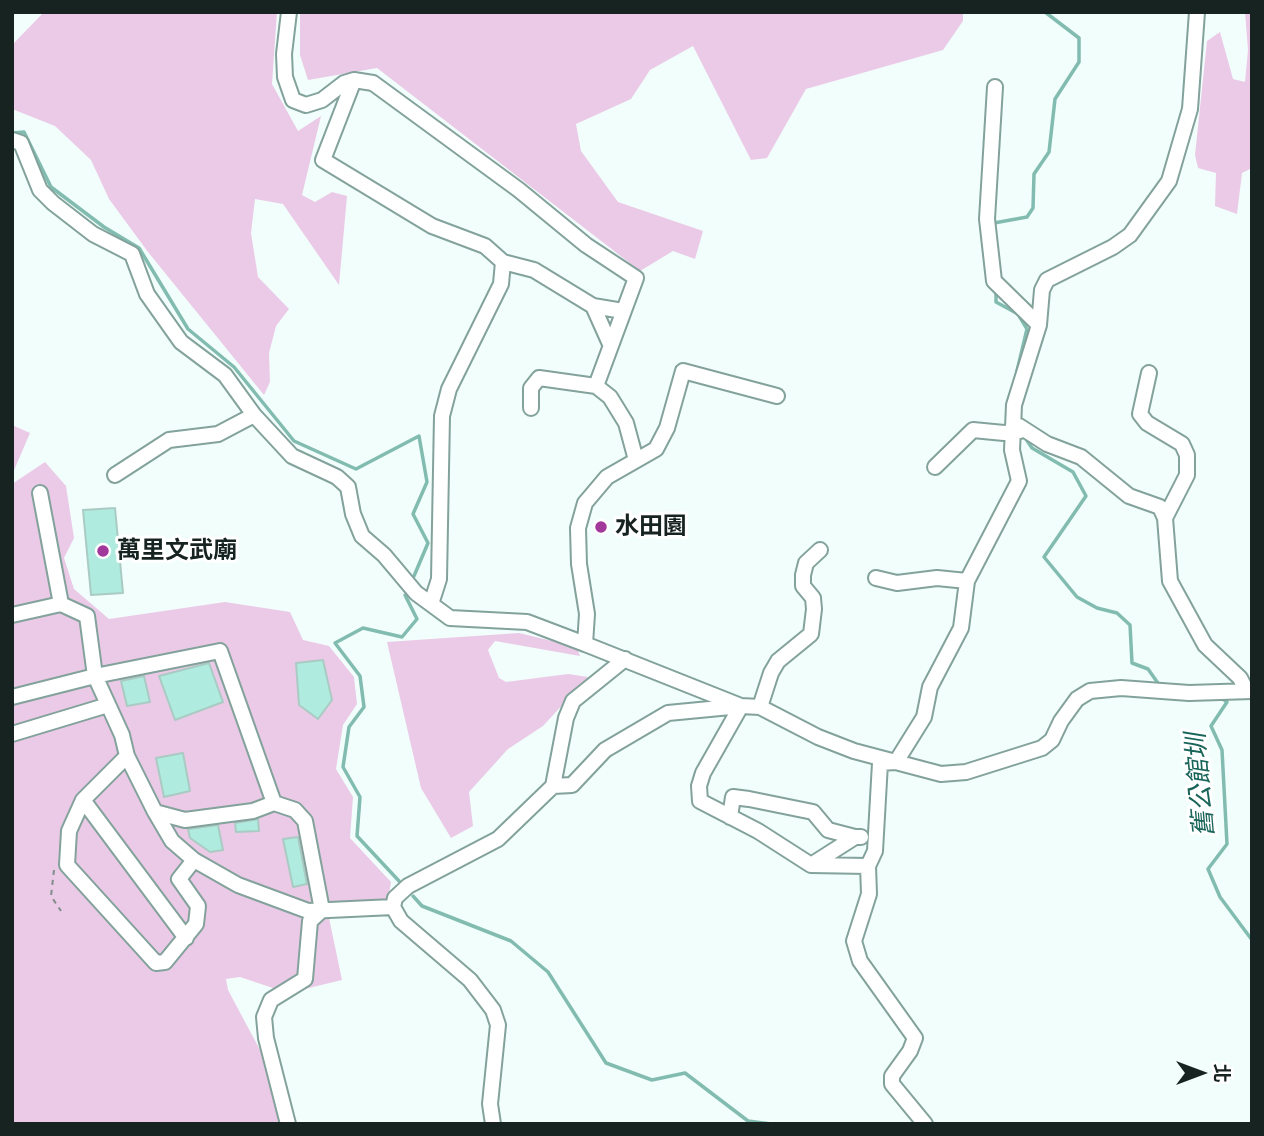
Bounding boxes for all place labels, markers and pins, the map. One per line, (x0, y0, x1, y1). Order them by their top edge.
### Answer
place label: 水田園 (615, 513, 687, 541)
marker: 水田園 (593, 519, 609, 535)
place label: 萬里文武廟 (117, 537, 237, 565)
marker: 萬里文武廟 (95, 543, 111, 559)

